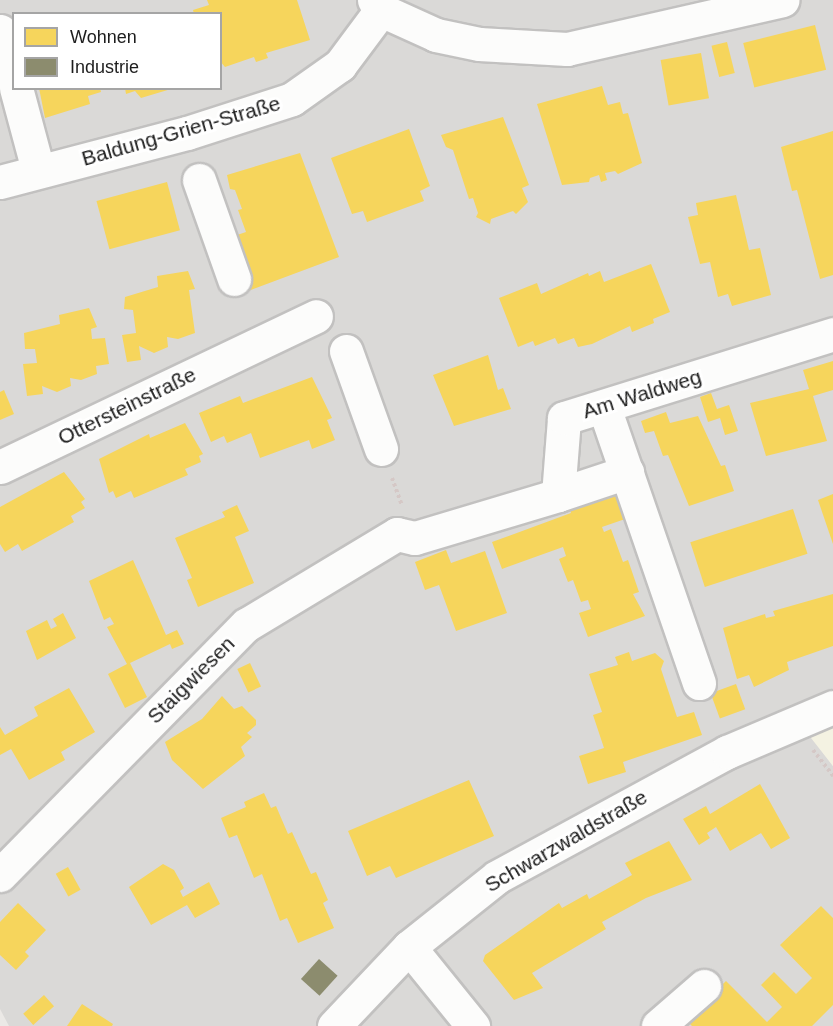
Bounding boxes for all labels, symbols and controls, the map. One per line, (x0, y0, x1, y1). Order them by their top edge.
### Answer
legend (12, 12, 222, 90)
text: Wohnen (70, 27, 137, 47)
text: Industrie (70, 57, 139, 77)
street label: Baldung-Grien-Straße (79, 91, 283, 171)
street label: Ottersteinstraße (54, 362, 200, 450)
street label: Am Waldweg (580, 364, 704, 424)
street label: Staigwiesen (142, 631, 240, 729)
street label: Schwarzwaldstraße (480, 784, 652, 898)

